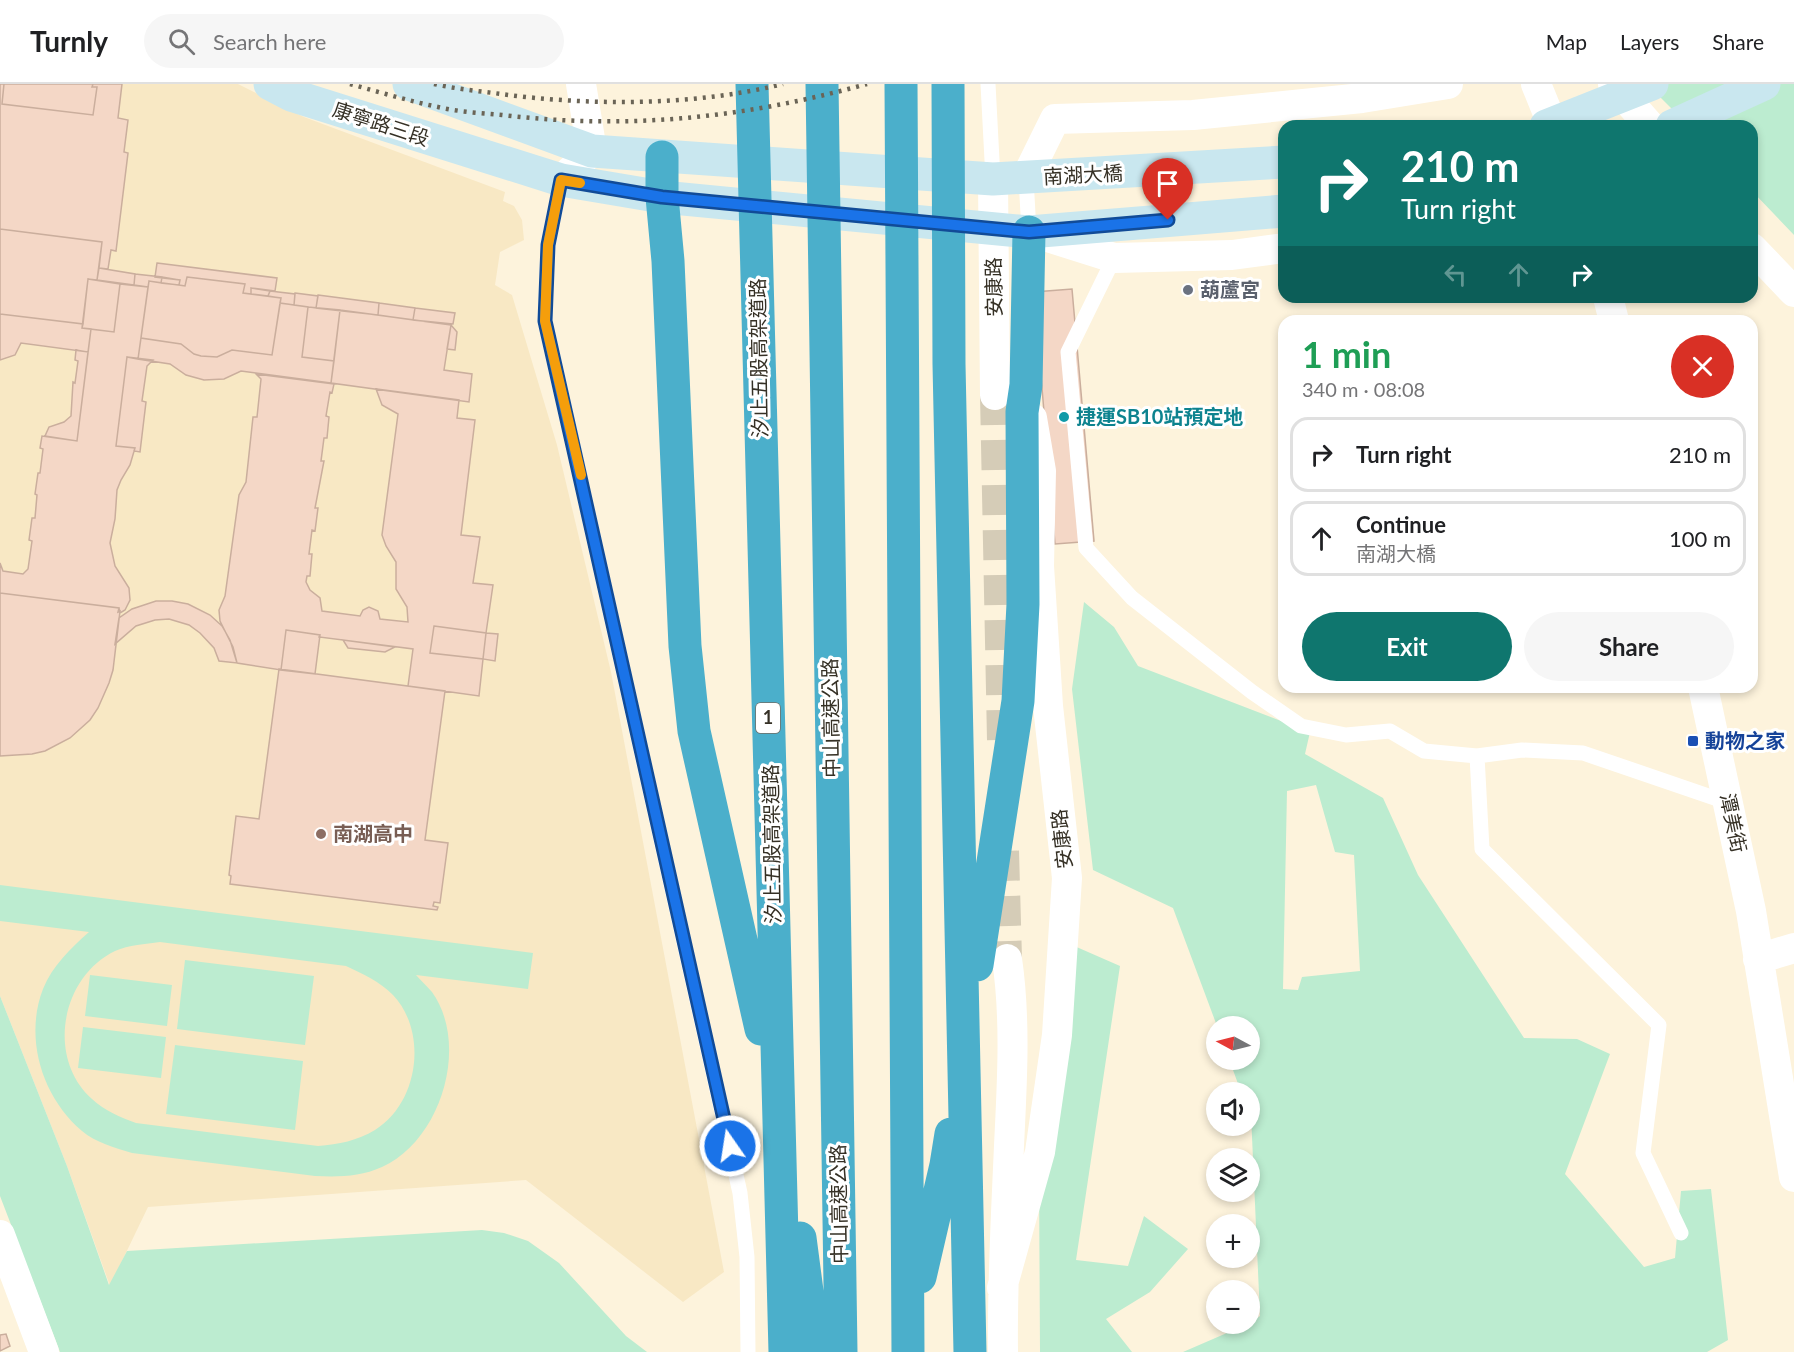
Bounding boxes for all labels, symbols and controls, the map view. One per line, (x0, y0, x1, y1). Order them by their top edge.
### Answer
search box (144, 14, 564, 68)
text: Turnly (30, 24, 108, 58)
icon: search (165, 25, 198, 58)
text: Search here (213, 28, 326, 55)
text: Map (1546, 29, 1587, 54)
text: Layers (1620, 29, 1679, 54)
text: Share (1712, 29, 1764, 54)
street label: 康寧路三段 (330, 96, 433, 150)
text: 210 m (1401, 141, 1519, 191)
icon: right (1302, 144, 1380, 222)
pin (1142, 158, 1193, 220)
street label: 南湖大橋 (1042, 160, 1124, 188)
icon: arrive (1151, 167, 1184, 200)
text: Turn right (1401, 192, 1516, 225)
street label: 安康路 (980, 257, 1006, 317)
icon: left (1439, 258, 1472, 291)
icon: ahead (1502, 258, 1535, 291)
icon: right (1565, 258, 1598, 291)
place label: 葫蘆宮 (1200, 277, 1260, 301)
street label: 汐止五股高架道路 (745, 278, 771, 438)
marker: 葫蘆宮 (1181, 283, 1195, 297)
text: 1 min (1302, 332, 1391, 376)
button: close (1671, 335, 1734, 398)
text: 340 m · 08:08 (1302, 377, 1425, 401)
place label: 捷運SB10站預定地 (1076, 404, 1243, 428)
marker: 捷運SB10站預定地 (1057, 410, 1071, 424)
icon: right (1305, 438, 1338, 471)
text: Turn right (1356, 441, 1451, 468)
text: 210 m (1669, 441, 1731, 468)
text: Continue (1356, 511, 1446, 538)
icon: ahead (1305, 522, 1338, 555)
text: 100 m (1669, 525, 1731, 552)
text: 南湖大橋 (1356, 541, 1436, 565)
button: Exit (1302, 612, 1512, 681)
button: Share (1524, 612, 1734, 681)
street label: 中山高速公路 (817, 658, 843, 778)
road number: 1 (756, 703, 780, 733)
place label: 動物之家 (1705, 728, 1785, 752)
marker: 動物之家 (1686, 734, 1700, 748)
street label: 汐止五股高架道路 (758, 764, 784, 924)
street label: 潭美街 (1716, 791, 1752, 855)
street label: 安康路 (1046, 808, 1076, 870)
place label: 南湖高中 (333, 821, 413, 845)
marker: 南湖高中 (314, 827, 328, 841)
north arrow (1206, 1016, 1260, 1070)
map controls (1206, 1016, 1260, 1334)
button: sound (1206, 1082, 1260, 1136)
position arrow (698, 1114, 762, 1178)
street label: 中山高速公路 (825, 1144, 851, 1264)
button: layers (1206, 1148, 1260, 1202)
button: + (1206, 1214, 1260, 1268)
button: − (1206, 1280, 1260, 1334)

